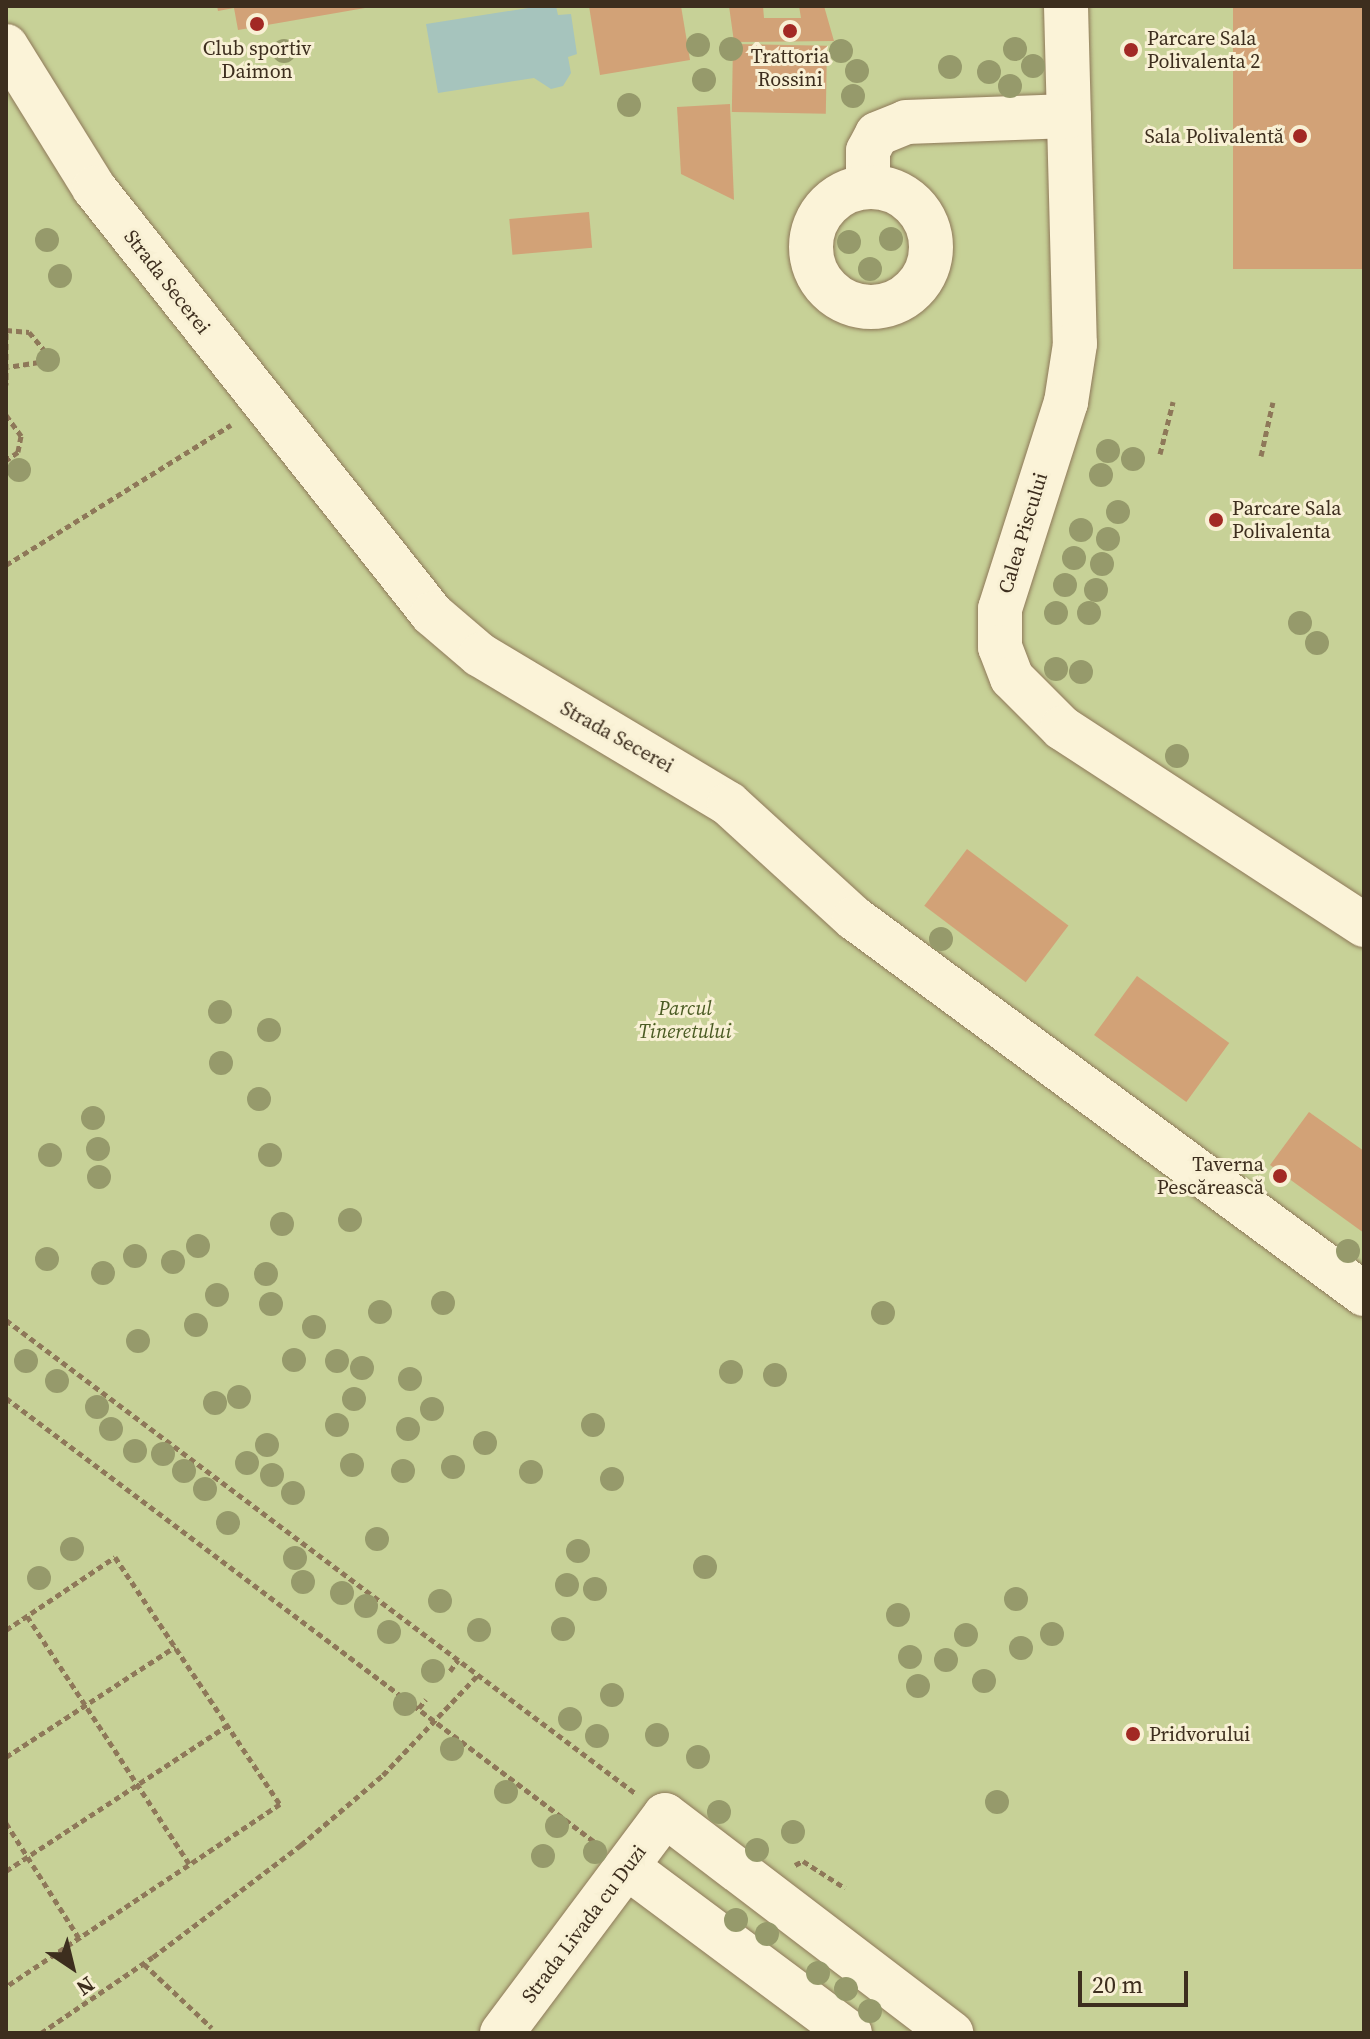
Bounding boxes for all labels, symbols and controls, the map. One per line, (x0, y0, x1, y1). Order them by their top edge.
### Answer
marker: Club sportiv Daimon (248, 15, 266, 33)
marker: Trattoria Rossini (781, 22, 799, 40)
place label: Parcare Sala Polivalenta 2 (1147, 26, 1260, 73)
place label: Club sportiv Daimon (203, 36, 311, 83)
marker: Parcare Sala Polivalenta 2 (1122, 41, 1140, 59)
place label: Trattoria Rossini (751, 44, 829, 91)
place label: Sala Polivalentă (1144, 124, 1284, 148)
marker: Sala Polivalentă (1291, 127, 1309, 145)
street label: Strada Secerei (119, 225, 215, 339)
street label: Calea Piscului (993, 470, 1053, 596)
place label: Parcare Sala Polivalenta (1232, 496, 1341, 543)
marker: Parcare Sala Polivalenta (1207, 511, 1225, 529)
street label: Strada Secerei (556, 696, 678, 778)
park label: Parcul Tineretului (638, 996, 732, 1043)
place label: Taverna Pescărească (1157, 1152, 1264, 1199)
marker: Taverna Pescărească (1271, 1167, 1289, 1185)
place label: Pridvorului (1149, 1722, 1250, 1746)
marker: Pridvorului (1124, 1725, 1142, 1743)
street label: Strada Livada cu Duzi (517, 1840, 651, 2008)
north arrow (32, 1927, 112, 2007)
scale bar (1082, 1955, 1192, 2005)
text: 20 m (1092, 1968, 1143, 2001)
text: N (71, 1970, 101, 2004)

